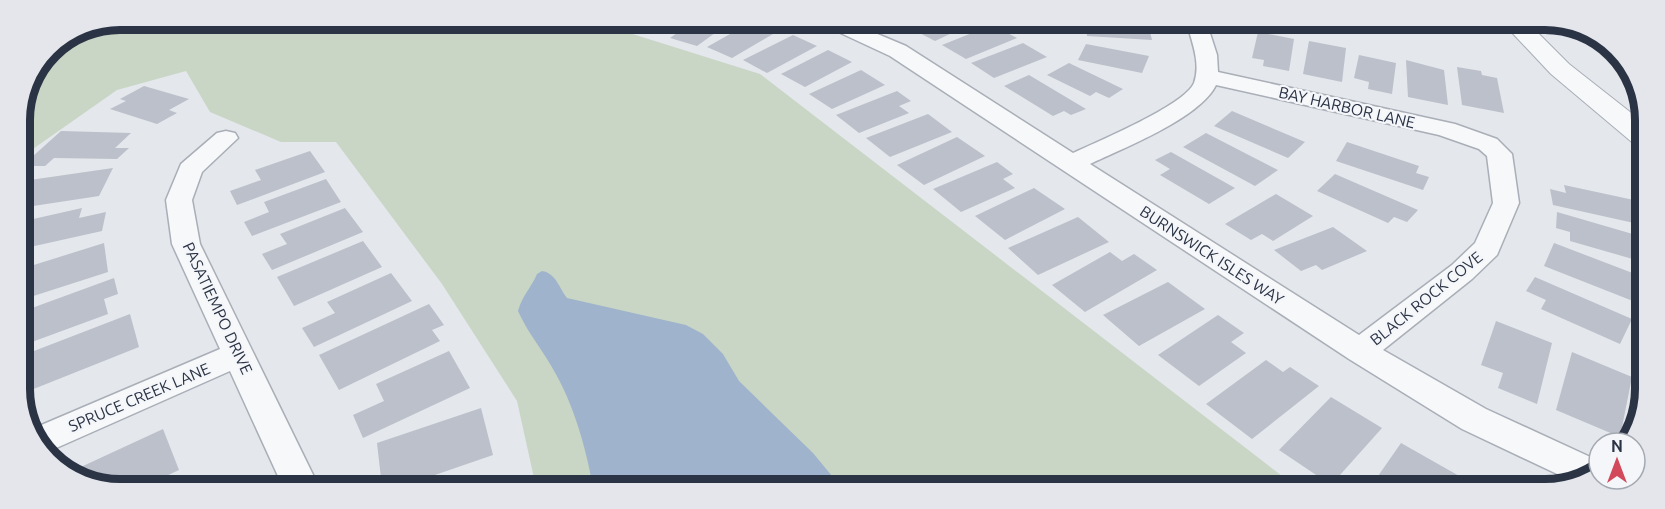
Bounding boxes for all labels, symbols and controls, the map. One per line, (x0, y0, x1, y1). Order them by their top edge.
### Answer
street label: BAY HARBOR LANE (1277, 83, 1417, 131)
street label: BURNSWICK ISLES WAY (1137, 202, 1288, 309)
street label: PASATIEMPO DRIVE (180, 239, 256, 377)
street label: BLACK ROCK COVE (1366, 247, 1486, 349)
street label: SPRUCE CREEK LANE (66, 359, 212, 435)
north arrow (1587, 431, 1647, 491)
text: N (1611, 437, 1623, 455)

